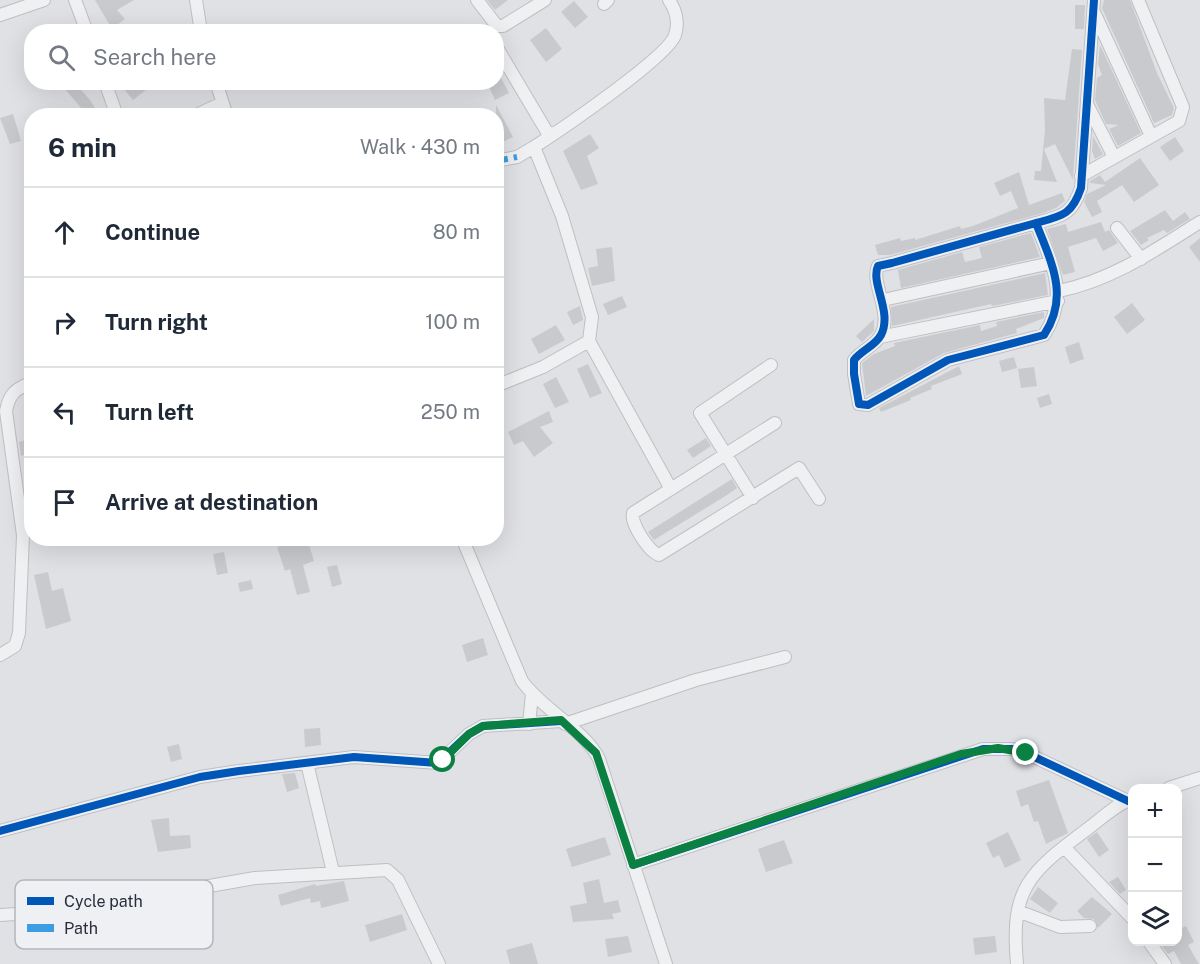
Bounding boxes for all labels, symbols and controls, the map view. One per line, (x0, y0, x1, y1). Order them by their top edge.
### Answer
search box (24, 24, 504, 90)
icon: search (45, 41, 78, 74)
text: Search here (93, 44, 217, 70)
text: 6 min (48, 132, 117, 163)
text: Walk · 430 m (360, 135, 480, 159)
icon: ahead (48, 216, 81, 249)
text: Continue (105, 219, 200, 245)
text: 80 m (433, 220, 480, 244)
icon: right (48, 306, 81, 339)
text: Turn right (105, 309, 208, 335)
text: 100 m (425, 310, 480, 334)
icon: left (48, 396, 81, 429)
text: Turn left (105, 399, 194, 425)
text: 250 m (421, 400, 480, 424)
icon: arrive (48, 486, 81, 519)
text: Arrive at destination (105, 489, 318, 515)
route end (1012, 739, 1038, 765)
route start (429, 746, 455, 772)
map controls (1128, 784, 1182, 946)
button: + (1128, 784, 1182, 838)
button: − (1128, 838, 1182, 892)
legend (15, 880, 213, 949)
text: Cycle path (64, 892, 143, 911)
button: layers (1128, 892, 1182, 946)
text: Path (64, 919, 98, 938)

